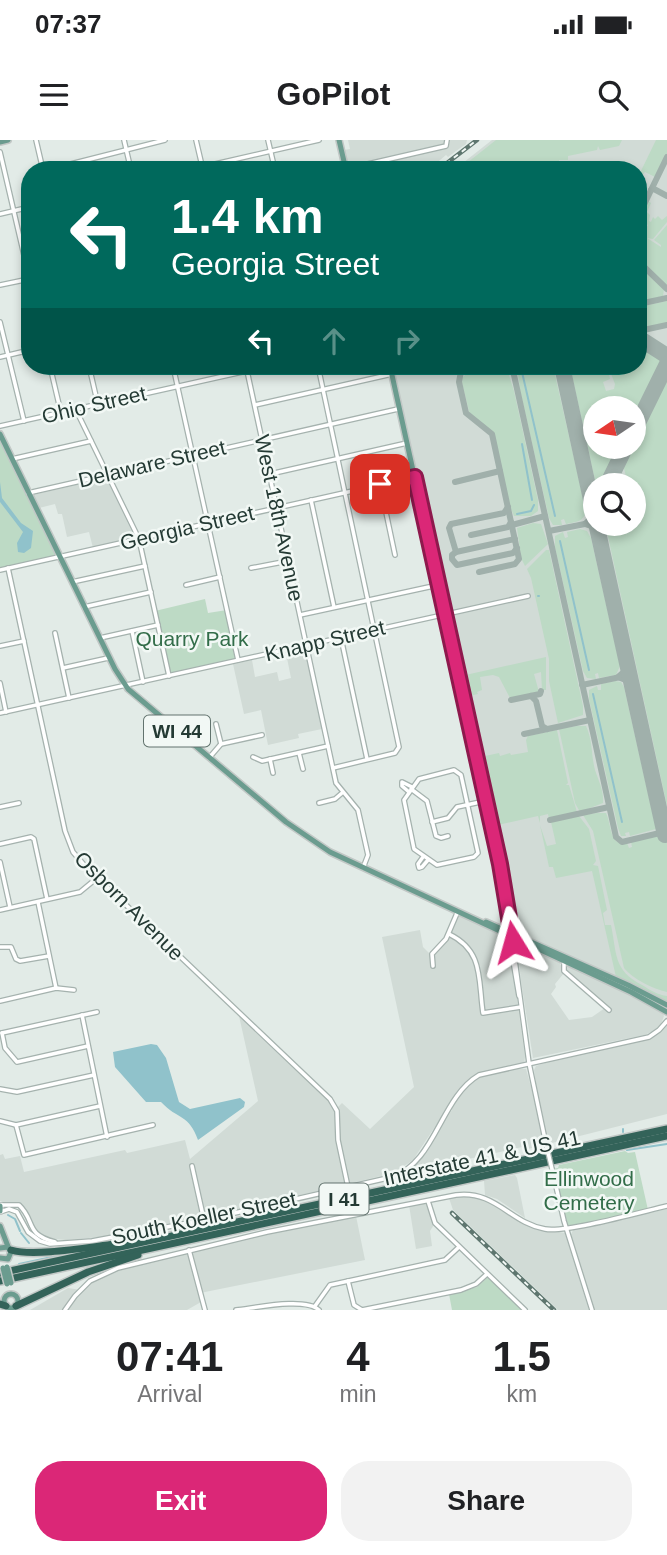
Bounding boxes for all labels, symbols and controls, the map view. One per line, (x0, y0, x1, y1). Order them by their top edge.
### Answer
text: 07:37 (35, 9, 102, 39)
icon: menu (35, 76, 73, 114)
text: GoPilot (277, 76, 390, 112)
icon: search (594, 76, 632, 114)
icon: left (56, 189, 147, 280)
text: 1.4 km (171, 189, 324, 243)
text: Georgia Street (171, 246, 379, 282)
icon: left (242, 322, 280, 360)
icon: ahead (315, 322, 353, 360)
icon: right (388, 322, 426, 360)
street label: Ohio Street (40, 381, 148, 428)
north arrow (583, 396, 646, 458)
map controls (583, 396, 646, 536)
street label: West 18th Avenue (251, 433, 308, 603)
street label: Delaware Street (76, 435, 228, 492)
pin (350, 454, 410, 514)
icon: arrive (361, 465, 399, 503)
button: search (583, 473, 646, 536)
street label: Georgia Street (118, 501, 256, 554)
street label: Knapp Street (263, 615, 387, 666)
park label: Quarry Park (135, 627, 249, 650)
road number: WI 44 (144, 716, 210, 746)
street label: Osborn Avenue (70, 846, 189, 965)
position arrow (476, 905, 550, 979)
street label: Interstate 41 & US 41 (381, 1125, 582, 1190)
park label: Ellinwood Cemetery (543, 1167, 635, 1214)
road number: I 41 (320, 1184, 368, 1214)
street label: South Koeller Street (110, 1187, 298, 1248)
text: 07:41 (116, 1333, 223, 1380)
text: 4 (346, 1333, 370, 1380)
text: 1.5 (493, 1333, 551, 1380)
text: Arrival (137, 1381, 202, 1407)
text: min (339, 1381, 377, 1407)
text: km (506, 1381, 537, 1407)
button: Exit (35, 1461, 327, 1541)
button: Share (341, 1461, 632, 1541)

